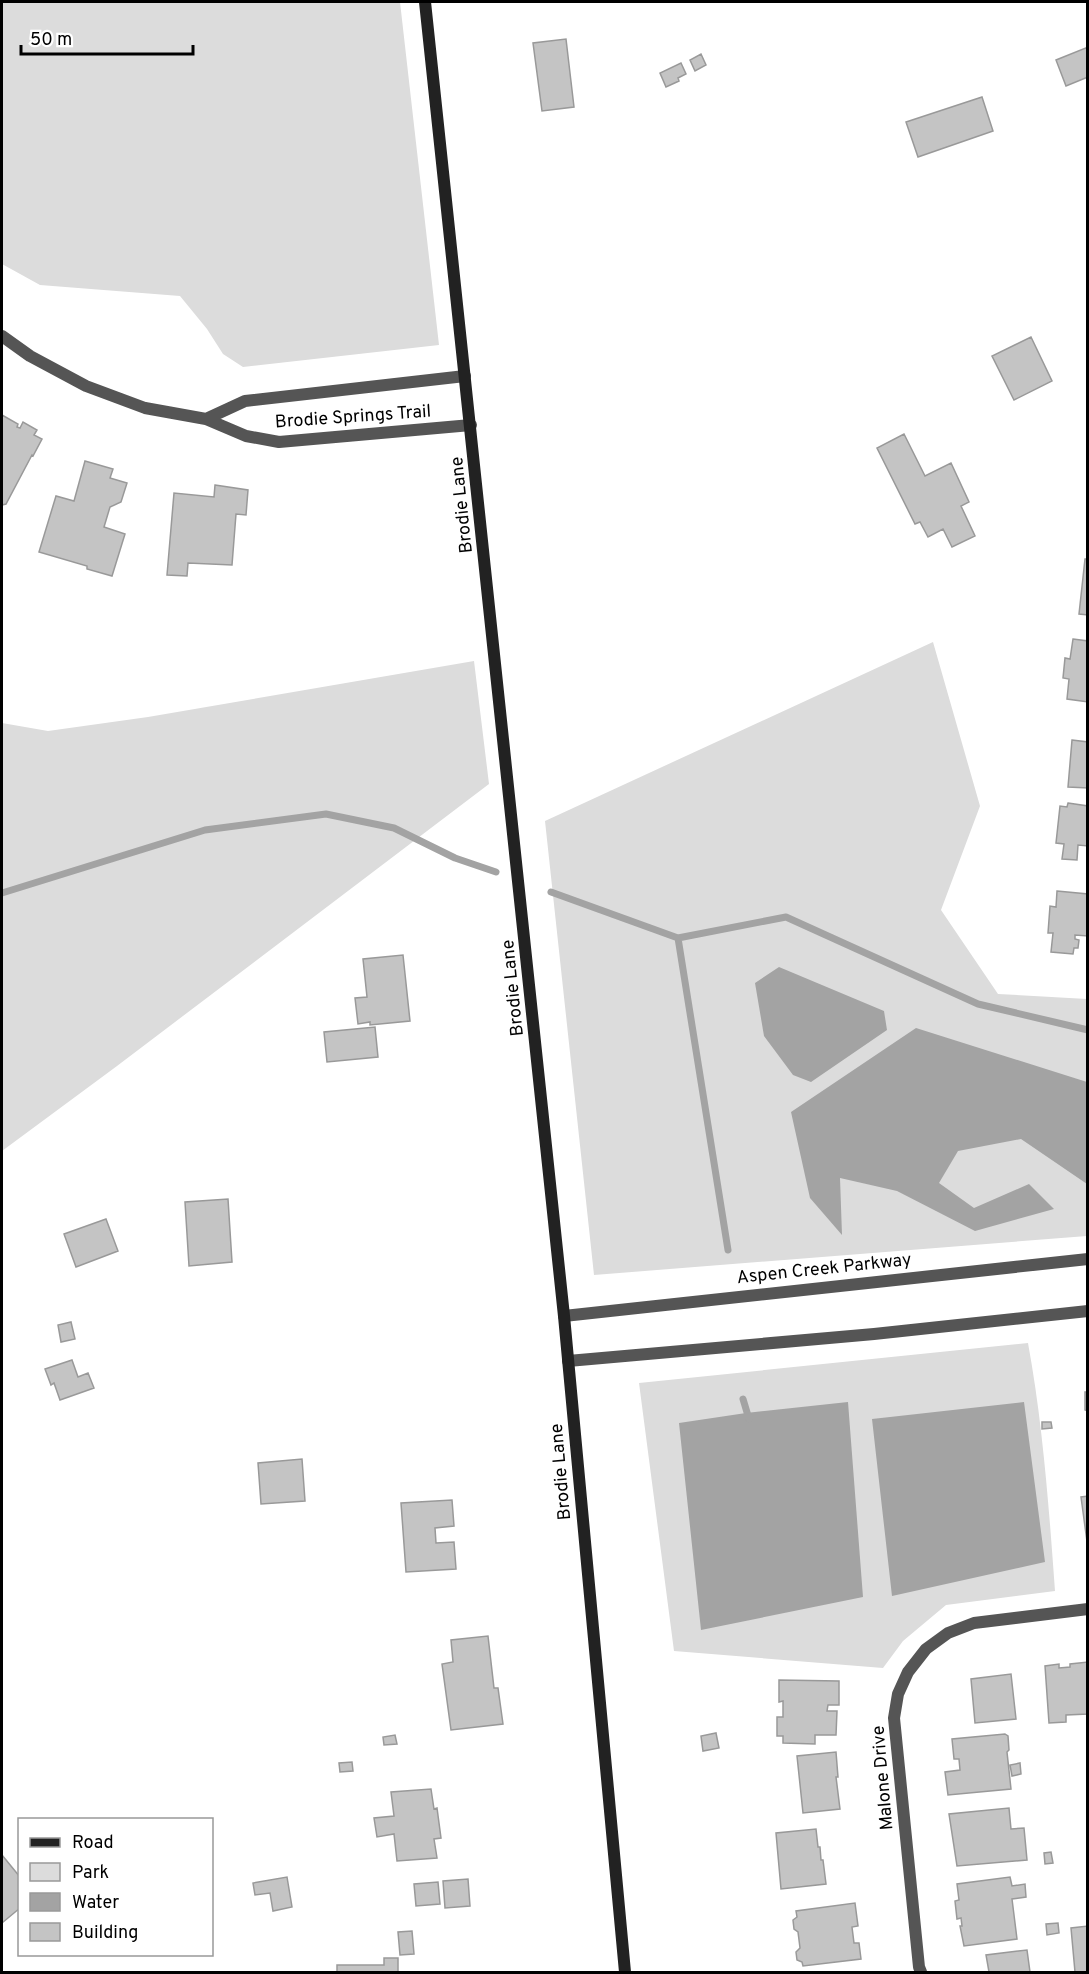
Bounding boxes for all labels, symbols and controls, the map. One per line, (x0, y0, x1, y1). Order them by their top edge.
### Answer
scale bar (21, 18, 194, 56)
text: 50 m (30, 29, 72, 52)
street label: Brodie Springs Trail (274, 401, 432, 434)
street label: Brodie Lane (446, 455, 479, 554)
street label: Brodie Lane (497, 938, 530, 1037)
street label: Aspen Creek Parkway (736, 1249, 913, 1290)
street label: Brodie Lane (546, 1422, 577, 1521)
street label: Malone Drive (867, 1725, 900, 1831)
legend (18, 1818, 213, 1956)
text: Road (72, 1832, 114, 1855)
text: Park (72, 1862, 109, 1885)
text: Water (72, 1892, 119, 1915)
text: Building (72, 1922, 138, 1945)

